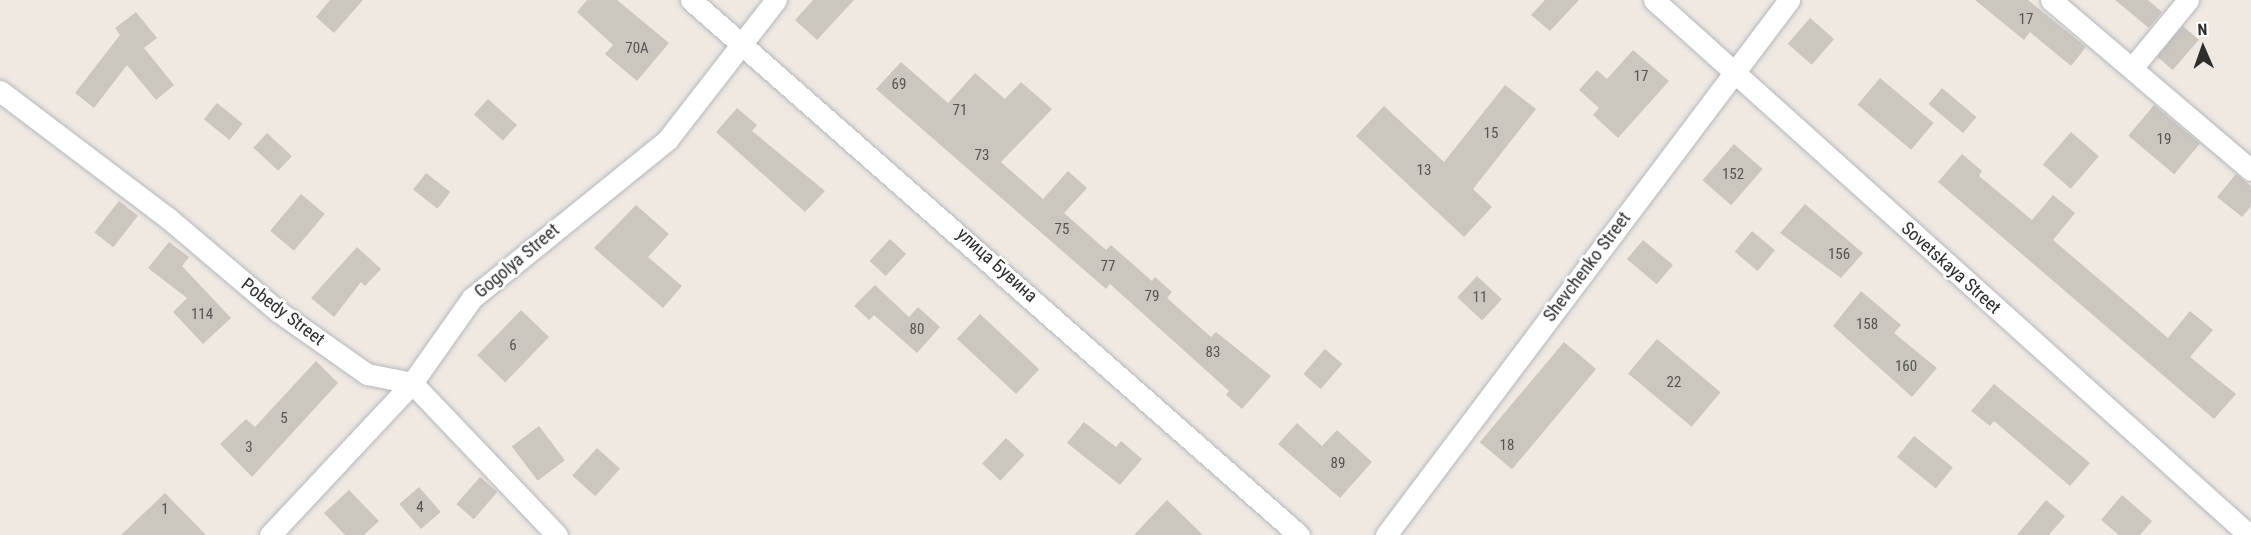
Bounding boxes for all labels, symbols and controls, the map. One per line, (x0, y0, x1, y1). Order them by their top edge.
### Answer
house number: 17 (2019, 11, 2033, 29)
north arrow (2173, 18, 2233, 78)
text: N (2197, 20, 2208, 39)
house number: 70А (625, 40, 649, 58)
house number: 17 (1634, 68, 1648, 86)
house number: 69 (892, 76, 906, 94)
house number: 71 (953, 102, 967, 120)
house number: 15 (1484, 125, 1498, 143)
house number: 19 (2157, 131, 2171, 149)
house number: 73 (975, 147, 989, 165)
house number: 13 (1417, 162, 1431, 180)
house number: 152 (1722, 166, 1744, 184)
street label: Shevchenko Street (1539, 208, 1635, 326)
street label: Sovetskaya Street (1897, 218, 2005, 318)
street label: Gogolya Street (470, 219, 564, 303)
house number: 75 (1055, 221, 1069, 239)
street label: улица Бувина (952, 223, 1042, 307)
house number: 156 (1828, 246, 1850, 264)
house number: 77 (1101, 258, 1115, 276)
street label: Pobedy Street (237, 274, 329, 350)
house number: 79 (1145, 288, 1159, 306)
house number: 11 (1473, 289, 1487, 307)
house number: 114 (191, 306, 213, 324)
house number: 158 (1856, 316, 1878, 334)
house number: 80 (910, 321, 924, 339)
house number: 6 (509, 337, 517, 355)
house number: 83 (1206, 344, 1220, 362)
house number: 160 (1895, 358, 1917, 376)
house number: 22 (1667, 374, 1681, 392)
house number: 5 (280, 410, 288, 428)
house number: 18 (1500, 437, 1514, 455)
house number: 3 (245, 439, 253, 457)
house number: 89 (1331, 455, 1345, 473)
house number: 4 (416, 499, 424, 517)
house number: 1 (161, 501, 169, 519)

